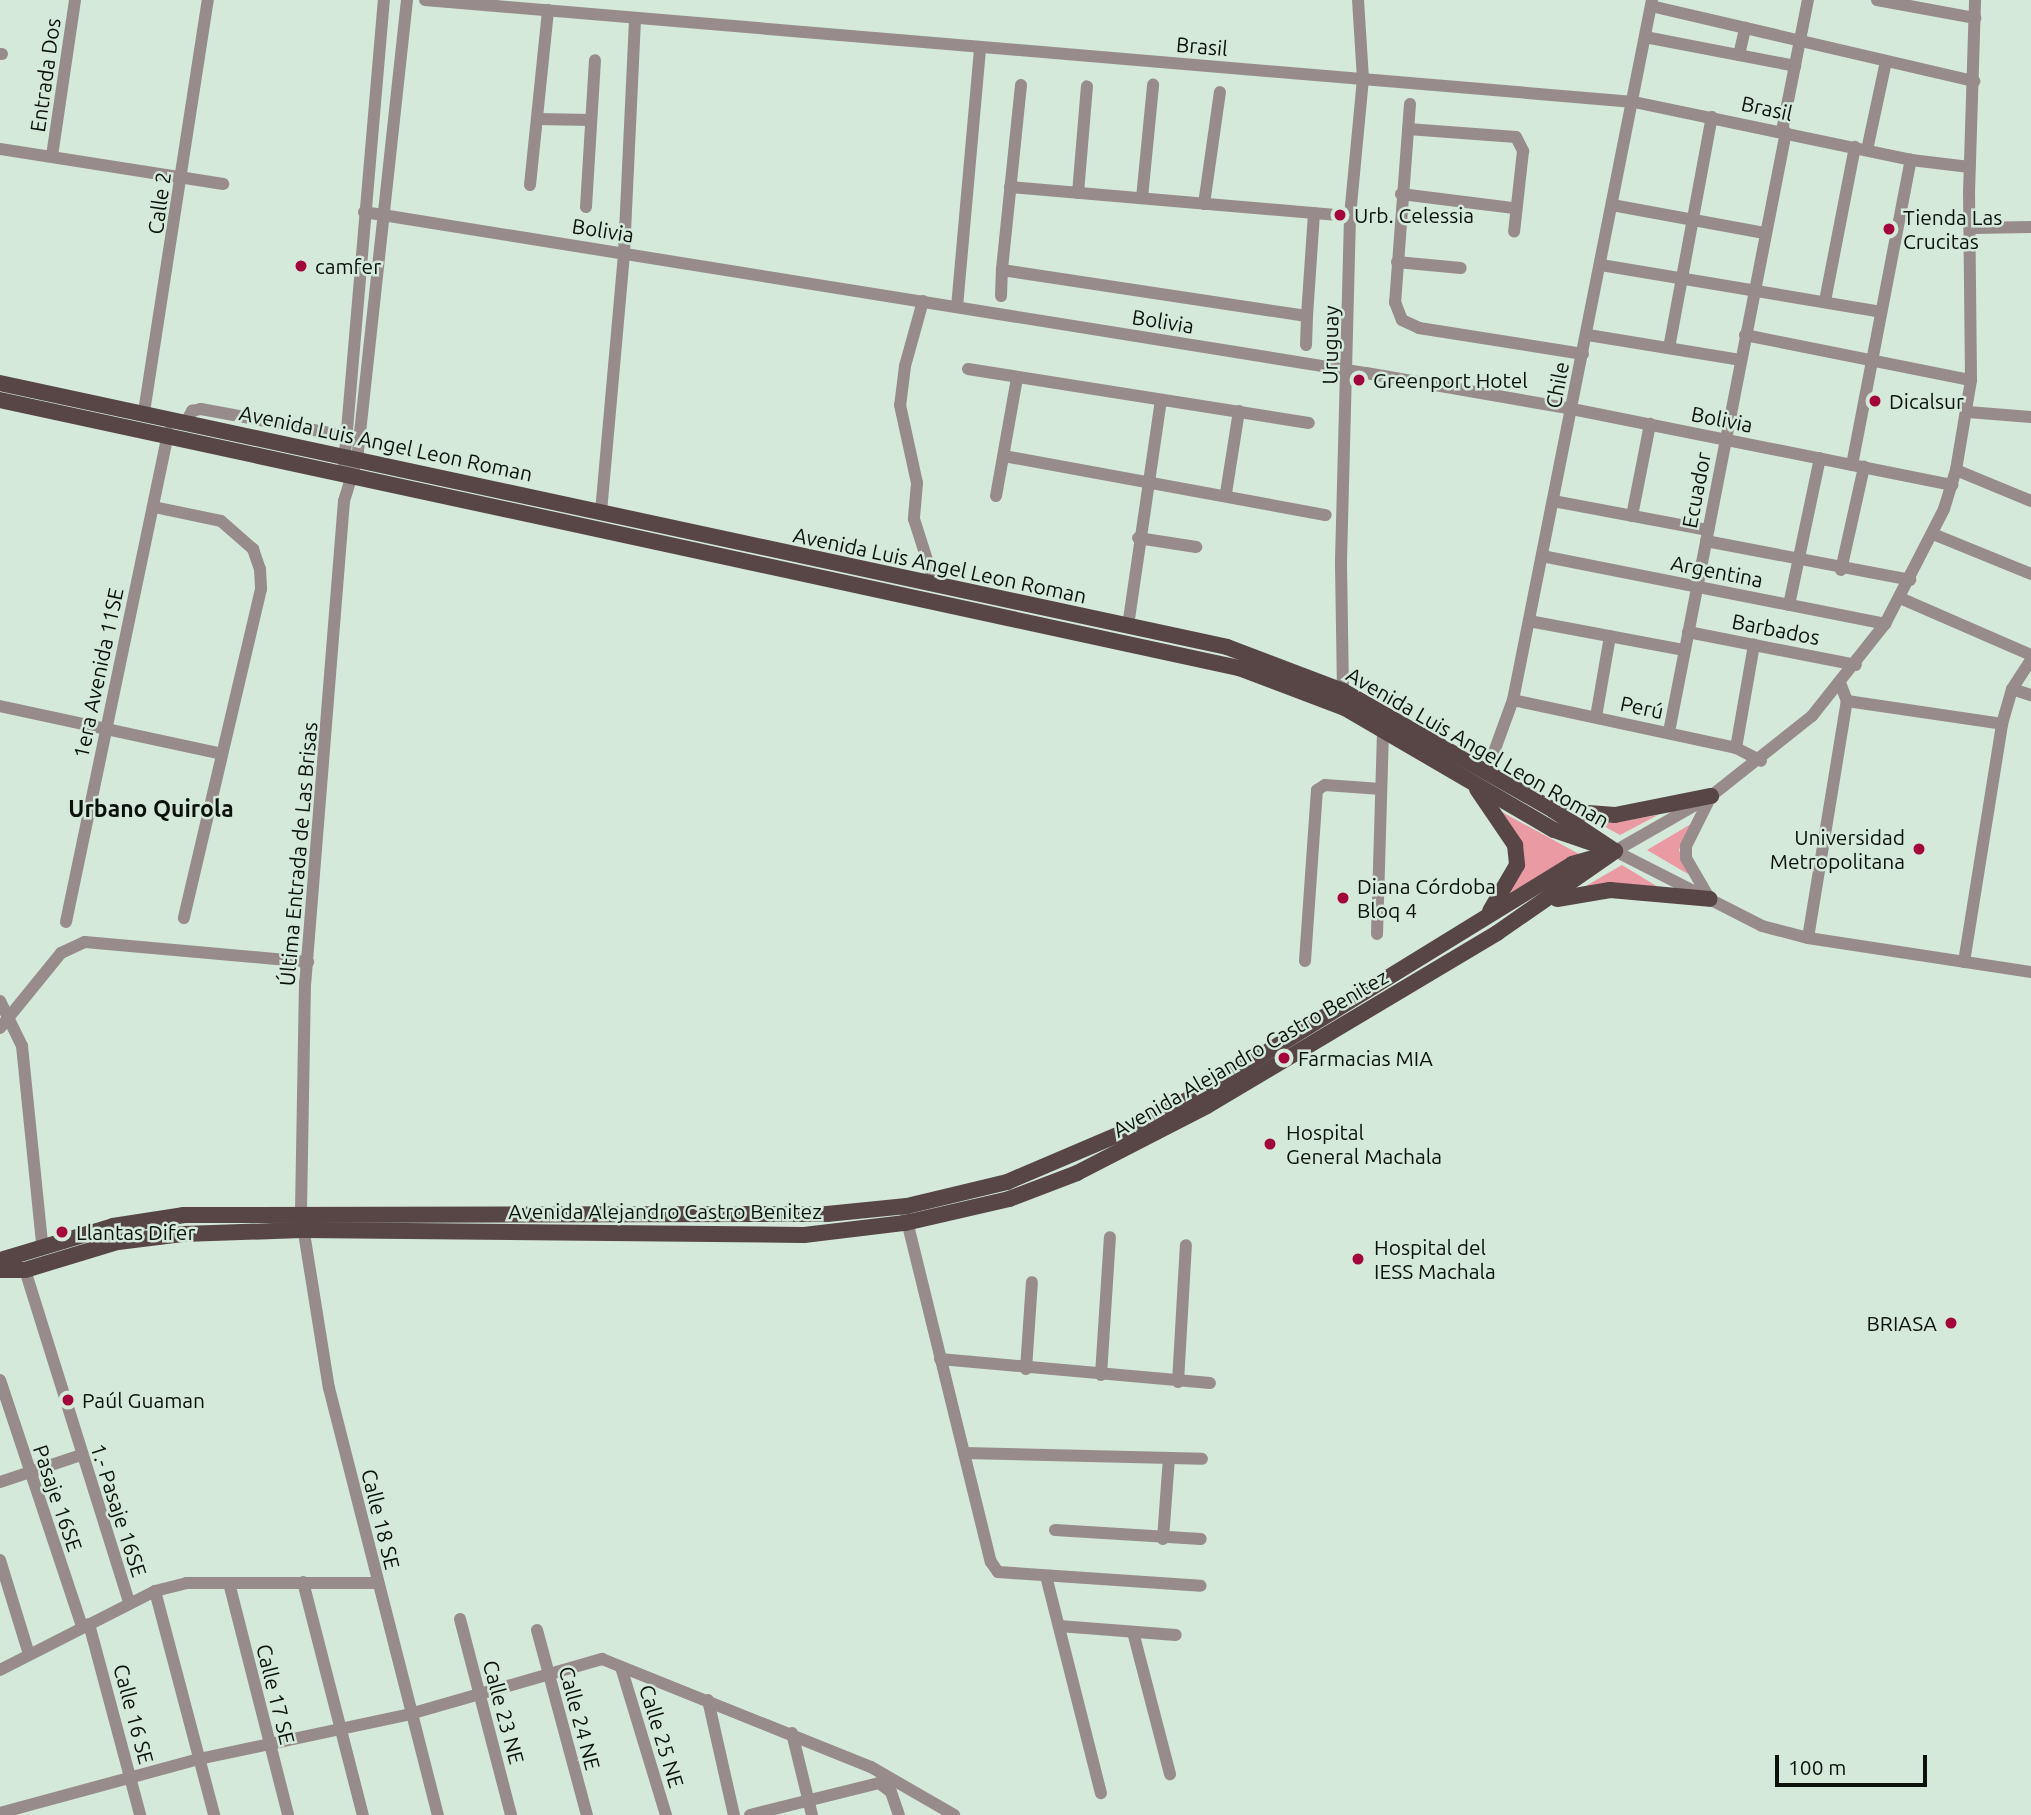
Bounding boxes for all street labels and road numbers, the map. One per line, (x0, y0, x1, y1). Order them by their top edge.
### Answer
street label: Entrada Dos (25, 16, 65, 134)
street label: Brasil (1175, 31, 1229, 61)
street label: Brasil (1739, 90, 1795, 126)
street label: Calle 2 (142, 170, 176, 236)
street label: Bolivia (570, 213, 636, 247)
street label: Bolivia (1130, 304, 1196, 338)
street label: Uruguay (1317, 305, 1343, 385)
street label: Chile (1540, 359, 1574, 411)
street label: Avenida Luis Angel Leon Roman (237, 400, 535, 486)
street label: Bolivia (1689, 401, 1755, 437)
street label: Ecuador (1676, 450, 1716, 530)
street label: Avenida Luis Angel Leon Roman (791, 522, 1089, 608)
street label: Argentina (1669, 550, 1765, 592)
street label: 1era Avenida 11SE (68, 585, 128, 761)
street label: Barbados (1730, 608, 1822, 650)
street label: Avenida Luis Angel Leon Roman (1342, 661, 1614, 833)
street label: Perú (1618, 690, 1666, 724)
street label: Última Entrada de Las Brisas (274, 721, 322, 987)
street label: Avenida Alejandro Castro Benitez (1108, 964, 1392, 1142)
street label: Avenida Alejandro Castro Benitez (508, 1198, 822, 1224)
street label: 1.- Pasaje 16SE (86, 1440, 152, 1580)
street label: Pasaje 16SE (28, 1441, 88, 1555)
street label: Calle 18 SE (356, 1466, 406, 1572)
street label: Calle 17 SE (251, 1641, 301, 1747)
street label: Calle 23 NE (478, 1657, 530, 1767)
street label: Calle 16 SE (109, 1661, 159, 1767)
street label: Calle 24 NE (554, 1663, 606, 1773)
street label: Calle 25 NE (634, 1681, 690, 1791)

